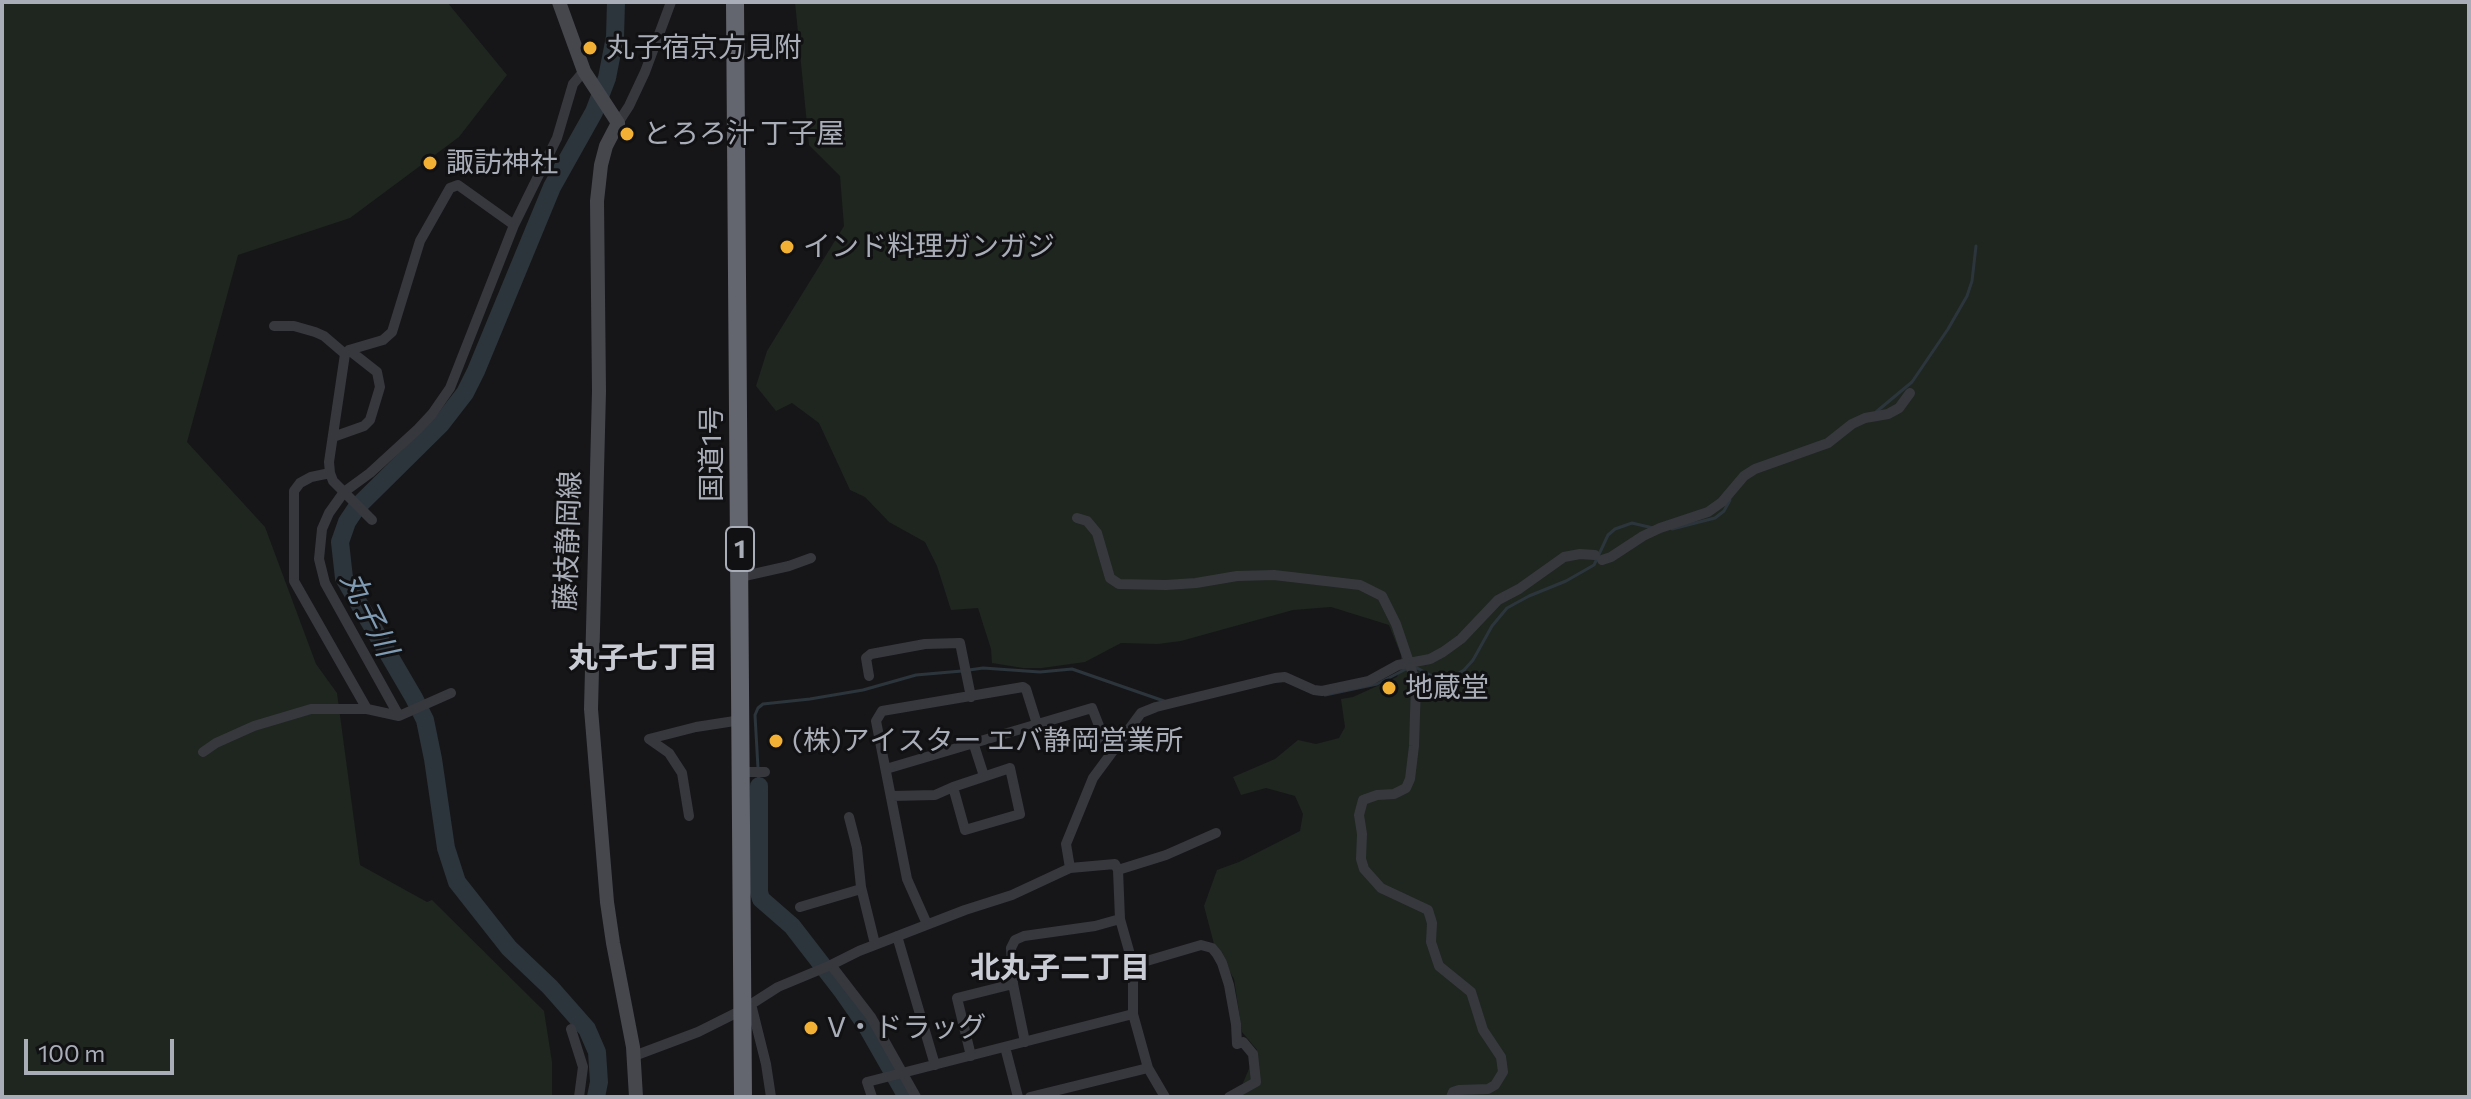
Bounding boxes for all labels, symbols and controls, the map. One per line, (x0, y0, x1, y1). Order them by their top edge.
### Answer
place label: 丸子宿京方見附 (606, 31, 802, 65)
marker: 丸子宿京方見附 (581, 39, 599, 57)
place label: とろろ汁 丁子屋 (643, 117, 844, 151)
marker: とろろ汁 丁子屋 (618, 125, 636, 143)
place label: 諏訪神社 (446, 146, 558, 180)
marker: 諏訪神社 (421, 154, 439, 172)
place label: インド料理ガンガジ (803, 230, 1055, 264)
marker: インド料理ガンガジ (778, 238, 796, 256)
street label: 国道1号 (695, 406, 729, 502)
street label: 藤枝静岡線 (549, 470, 587, 612)
road number: 1 (726, 527, 754, 571)
water label: 丸子川 (333, 566, 405, 662)
district label: 丸子七丁目 (568, 640, 718, 676)
place label: 地蔵堂 (1405, 671, 1489, 705)
marker: 地蔵堂 (1380, 679, 1398, 697)
place label: (株)アイスター エバ静岡営業所 (792, 724, 1183, 758)
marker: (株)アイスター エバ静岡営業所 (767, 732, 785, 750)
district label: 北丸子二丁目 (970, 950, 1150, 986)
place label: V・ドラッグ (827, 1011, 986, 1045)
marker: V・ドラッグ (802, 1019, 820, 1037)
scale bar (28, 1023, 178, 1073)
text: 100 m (38, 1038, 105, 1067)

